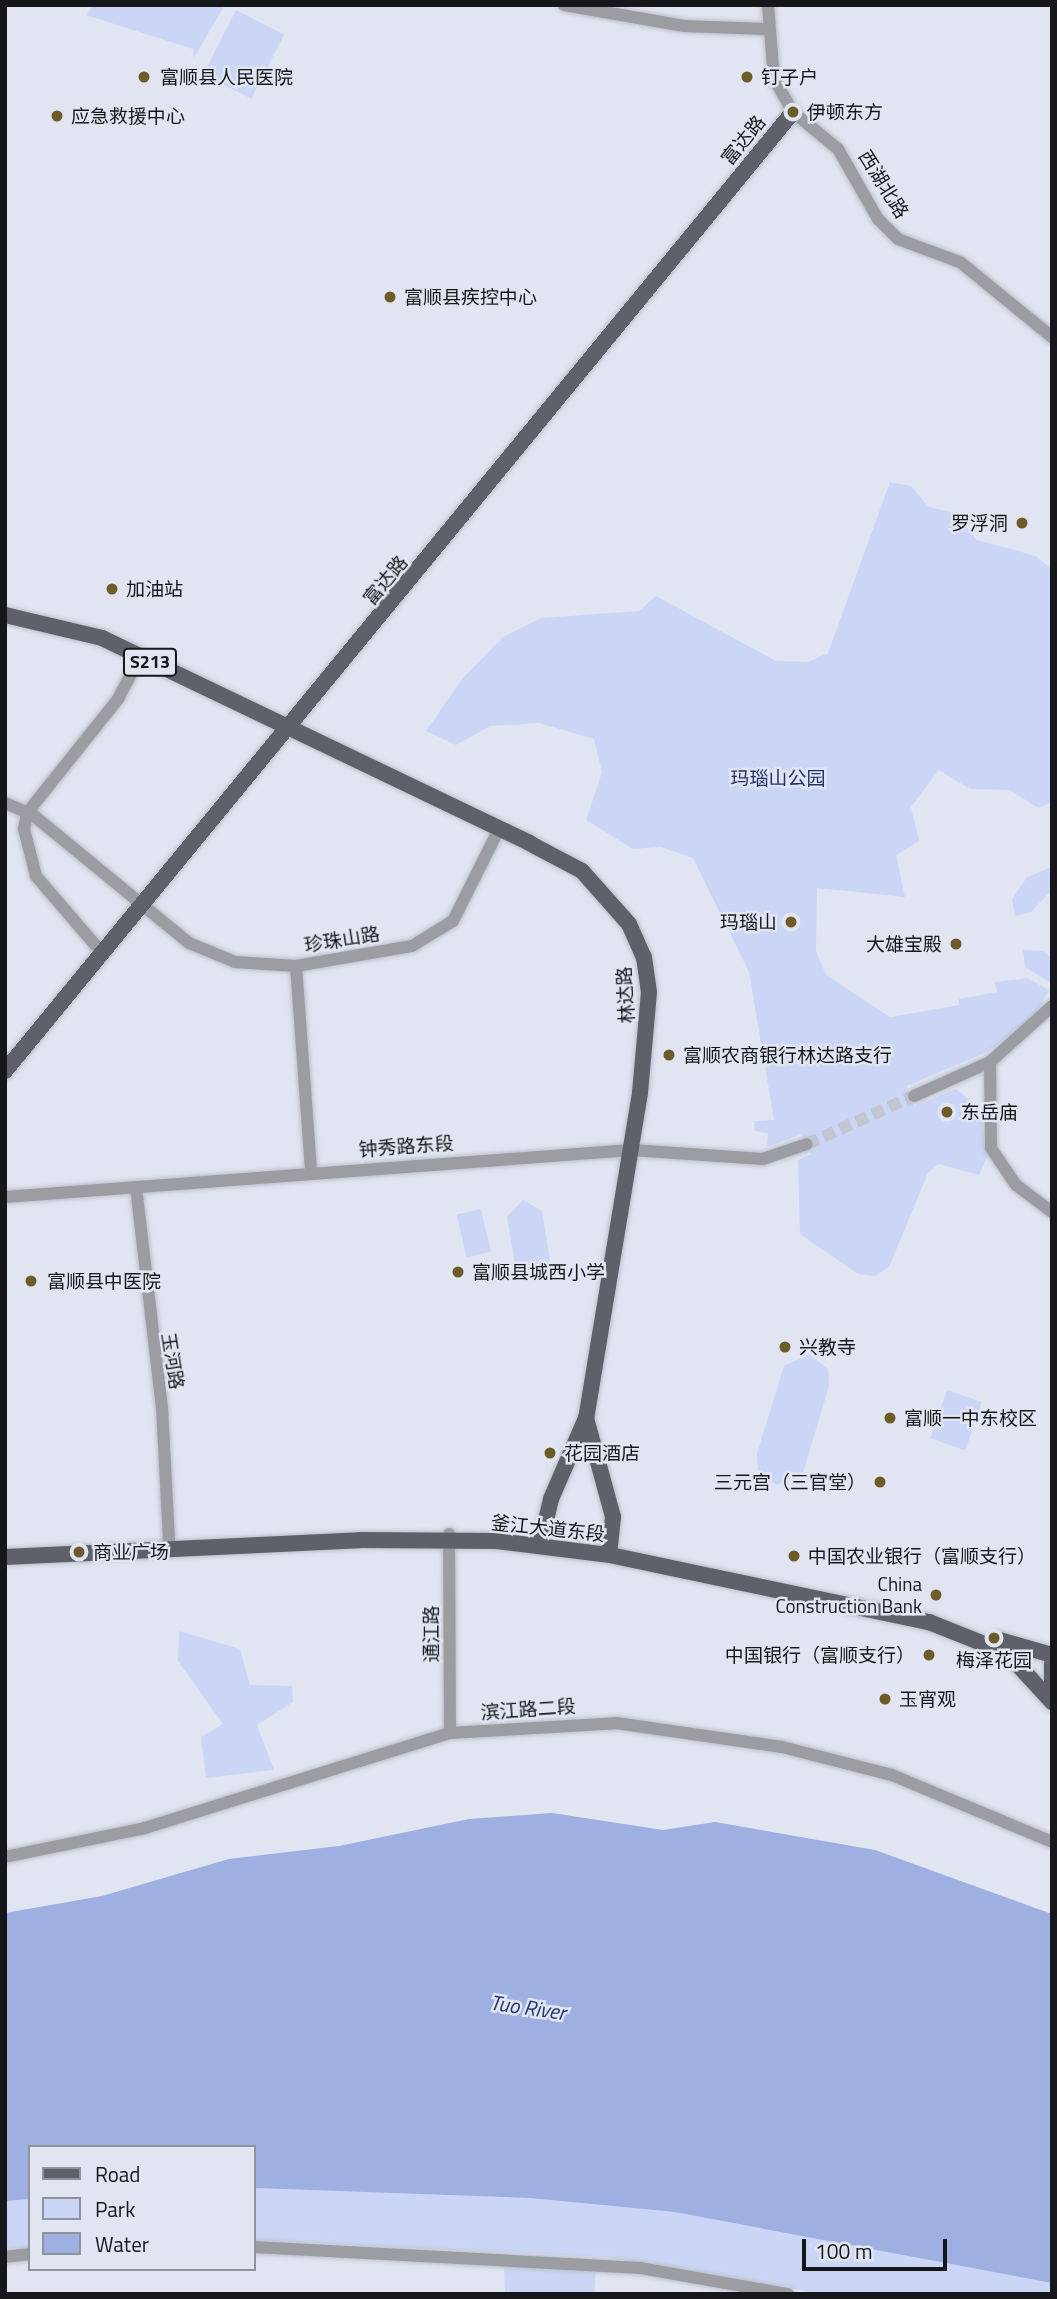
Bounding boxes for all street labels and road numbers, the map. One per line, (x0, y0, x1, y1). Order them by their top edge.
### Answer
street label: 富达路 (716, 111, 770, 169)
street label: 西湖北路 (854, 146, 914, 222)
street label: 富达路 (358, 551, 412, 609)
road number: S213 (122, 648, 178, 676)
street label: 珍珠山路 (303, 922, 381, 956)
street label: 林达路 (612, 966, 638, 1024)
street label: 钟秀路东段 (358, 1131, 454, 1161)
street label: 玉河路 (157, 1331, 189, 1391)
street label: 釜江大道东段 (490, 1511, 606, 1545)
street label: 通江路 (420, 1606, 442, 1662)
street label: 滨江路二段 (480, 1694, 576, 1724)

